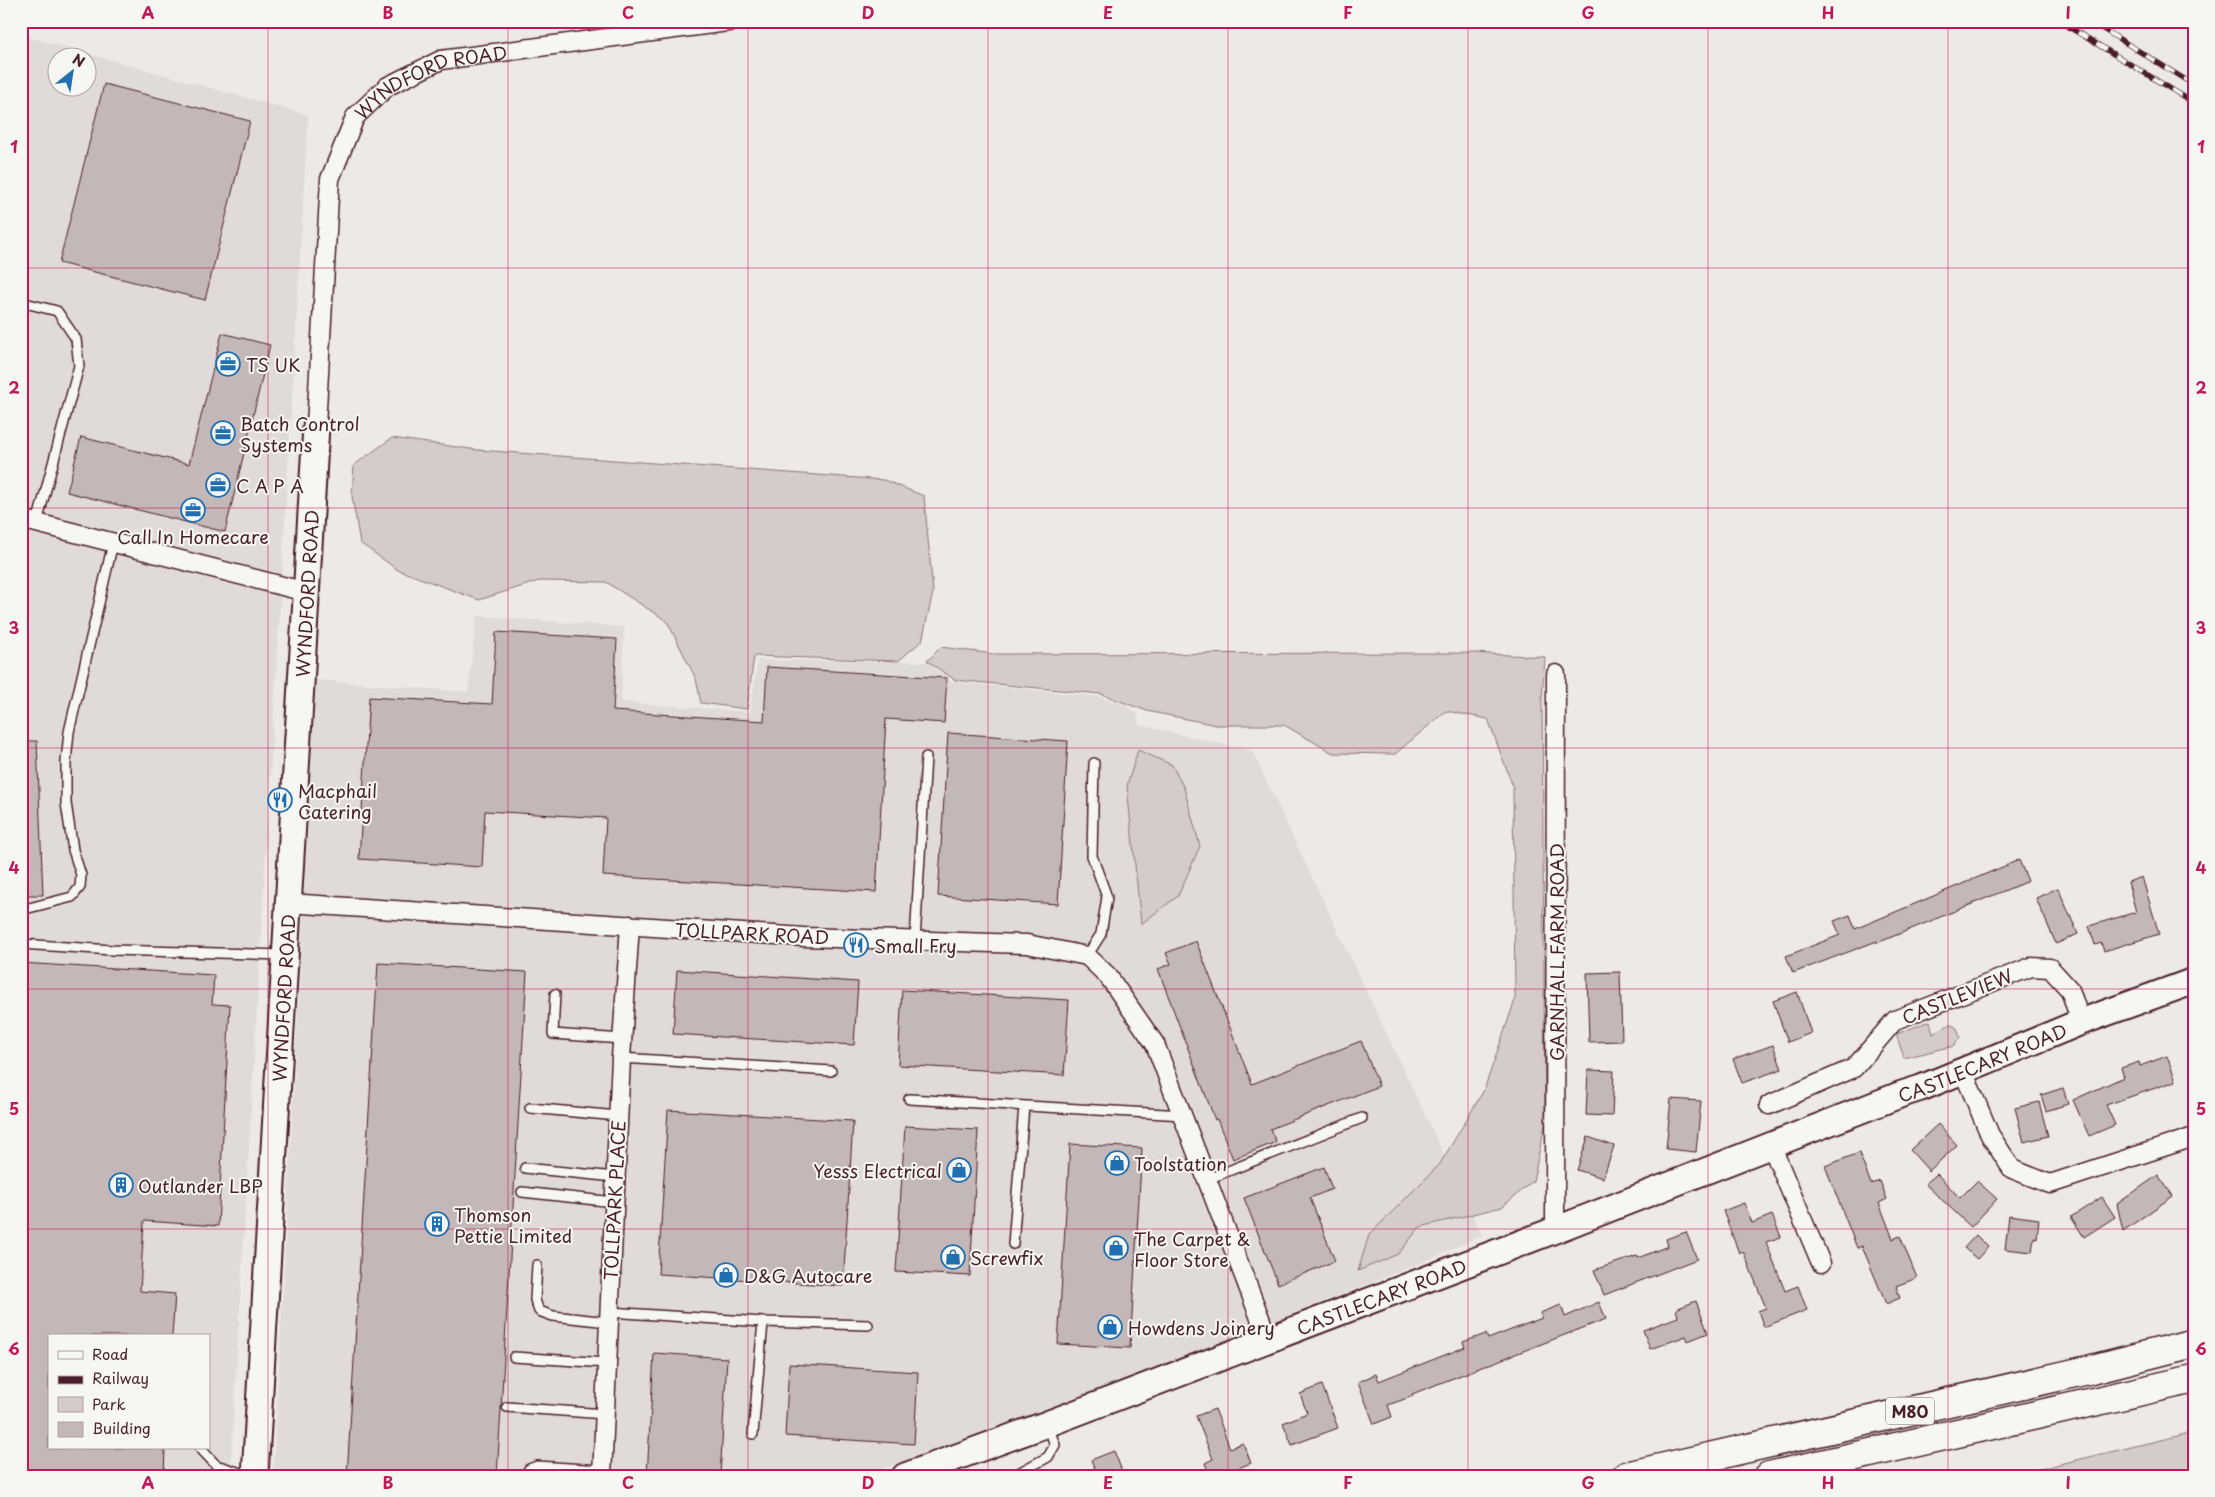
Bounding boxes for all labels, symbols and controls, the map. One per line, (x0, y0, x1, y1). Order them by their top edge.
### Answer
text: A (142, 0, 155, 24)
text: B (383, 0, 394, 24)
text: C (622, 0, 634, 24)
text: D (862, 0, 874, 24)
text: E (1103, 0, 1113, 24)
text: F (1343, 0, 1353, 24)
text: G (1581, 0, 1595, 24)
text: H (1822, 0, 1834, 24)
text: I (2065, 0, 2071, 24)
street label: WYNDFORD ROAD (348, 38, 509, 125)
north arrow (48, 48, 98, 98)
text: N (69, 48, 89, 72)
text: 1 (10, 134, 18, 158)
text: 1 (2197, 134, 2205, 158)
office icon: TS UK (215, 351, 241, 377)
place label: TS UK (246, 351, 300, 378)
text: 2 (8, 375, 20, 399)
text: 2 (2195, 375, 2207, 399)
place label: Batch Control Systems (240, 410, 360, 458)
office icon: Batch Control Systems (210, 420, 236, 446)
office icon: C A P A (205, 472, 231, 498)
place label: C A P A (236, 472, 304, 499)
office icon: Call In Homecare (180, 497, 206, 523)
street label: WYNDFORD ROAD (288, 509, 325, 678)
place label: Call In Homecare (117, 523, 269, 550)
text: 3 (9, 615, 19, 639)
text: 3 (2196, 615, 2206, 639)
place label: Macphail Catering (298, 777, 377, 825)
restaurant icon: Macphail Catering (267, 787, 293, 813)
street label: GARNHALL FARM ROAD (1543, 843, 1570, 1061)
text: 4 (9, 855, 20, 879)
text: 4 (2196, 855, 2207, 879)
street label: WYNDFORD ROAD (264, 913, 301, 1082)
street label: TOLLPARK ROAD (674, 915, 830, 951)
restaurant icon: Small Fry (843, 932, 869, 958)
place label: Small Fry (874, 932, 957, 959)
street label: CASTLEVIEW (1898, 961, 2017, 1030)
street label: CASTLECARY ROAD (1894, 1016, 2071, 1108)
text: 5 (9, 1096, 19, 1120)
text: 5 (2196, 1096, 2206, 1120)
street label: TOLLPARK PLACE (596, 1119, 632, 1281)
shop icon: Toolstation (1104, 1150, 1130, 1176)
place label: Toolstation (1134, 1150, 1227, 1177)
place label: Yesss Electrical (813, 1157, 942, 1184)
shop icon: Yesss Electrical (946, 1157, 972, 1183)
building icon: Outlander LBP (108, 1172, 134, 1198)
place label: Outlander LBP (138, 1172, 263, 1199)
place label: Thomson Pettie Limited (454, 1201, 572, 1249)
building icon: Thomson Pettie Limited (424, 1211, 450, 1237)
place label: The Carpet & Floor Store (1134, 1225, 1250, 1273)
shop icon: The Carpet & Floor Store (1103, 1235, 1129, 1261)
shop icon: Screwfix (940, 1244, 966, 1270)
place label: Screwfix (970, 1244, 1044, 1271)
street label: CASTLECARY ROAD (1292, 1252, 1470, 1341)
shop icon: D&G Autocare (713, 1262, 739, 1288)
place label: D&G Autocare (744, 1262, 872, 1289)
shop icon: Howdens Joinery (1097, 1314, 1123, 1340)
place label: Howdens Joinery (1128, 1314, 1275, 1341)
legend (48, 1334, 210, 1450)
text: 6 (8, 1336, 20, 1360)
text: 6 (2195, 1336, 2207, 1360)
text: Road (92, 1342, 128, 1365)
text: Railway (92, 1366, 149, 1389)
text: Park (92, 1392, 126, 1415)
road number: M80 (1886, 1398, 1934, 1424)
text: Building (92, 1416, 151, 1439)
text: A (142, 1470, 155, 1494)
text: B (383, 1470, 394, 1494)
text: C (622, 1470, 634, 1494)
text: D (862, 1470, 874, 1494)
text: E (1103, 1470, 1113, 1494)
text: F (1343, 1470, 1353, 1494)
text: G (1581, 1470, 1595, 1494)
text: H (1822, 1470, 1834, 1494)
text: I (2065, 1470, 2071, 1494)

